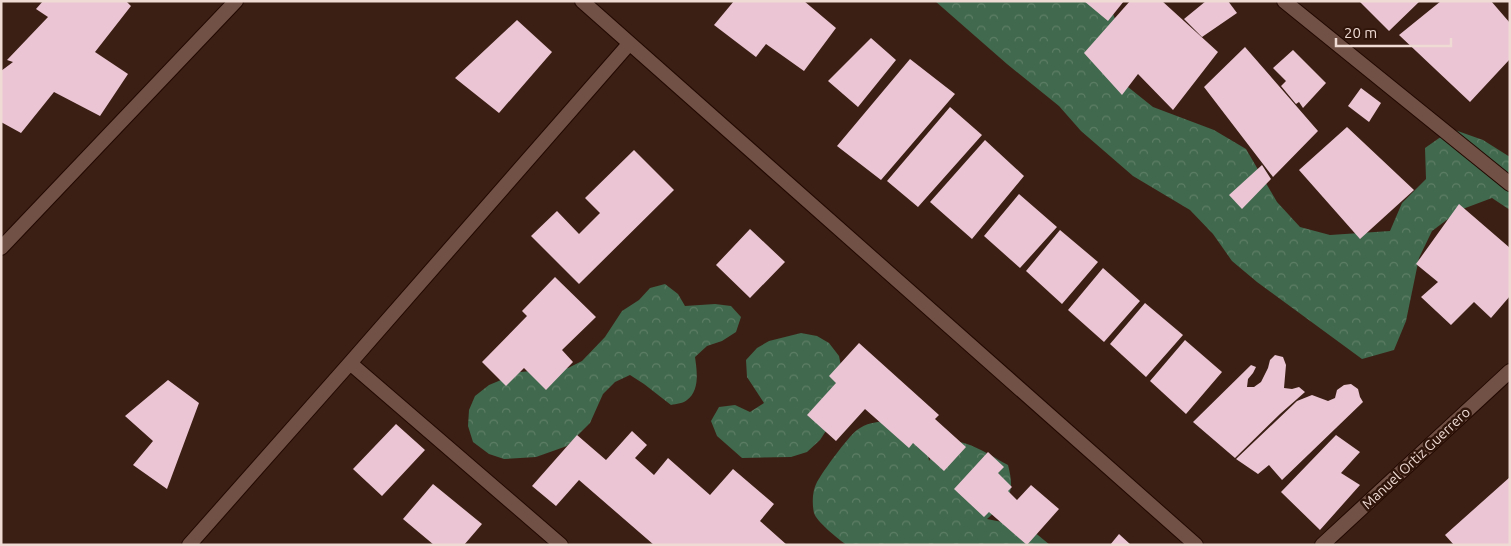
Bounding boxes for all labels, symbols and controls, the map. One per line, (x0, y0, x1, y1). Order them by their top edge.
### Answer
scale bar (1336, 15, 1451, 47)
text: 20 m (1344, 24, 1377, 41)
street label: Manuel Ortiz Guerrero (1359, 404, 1473, 512)

